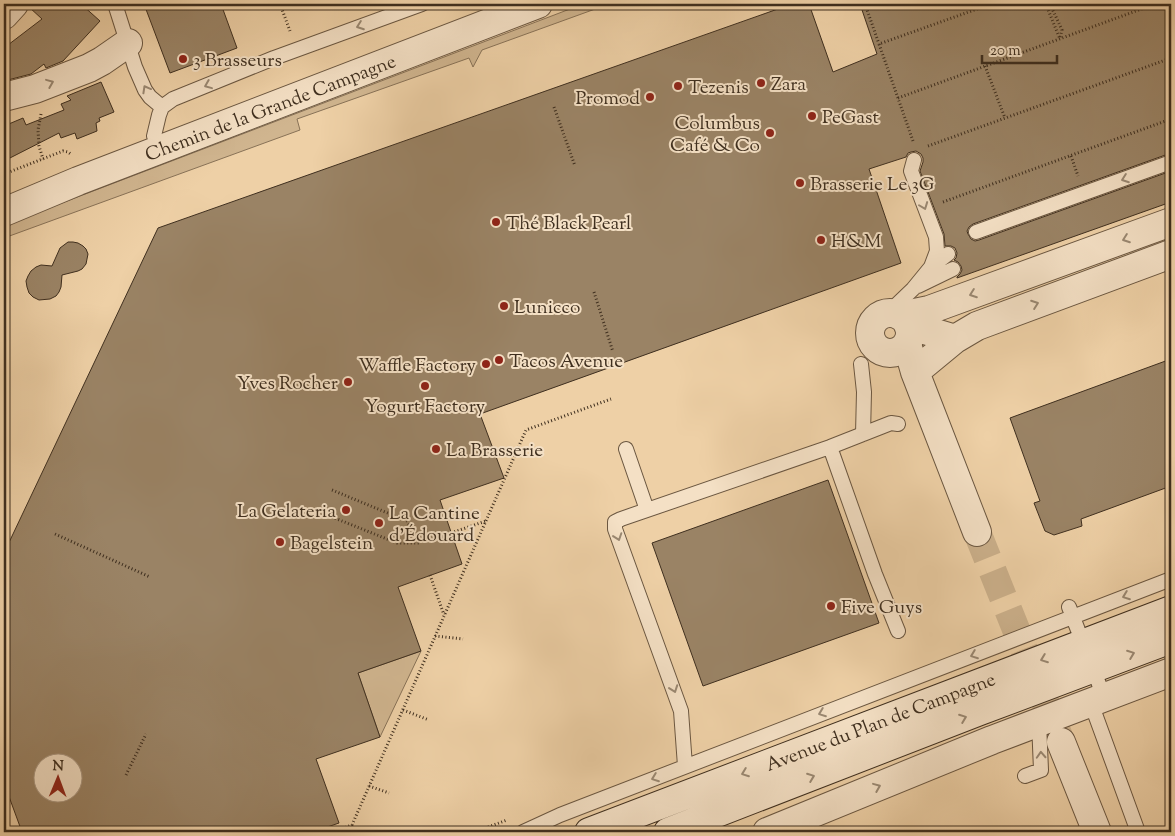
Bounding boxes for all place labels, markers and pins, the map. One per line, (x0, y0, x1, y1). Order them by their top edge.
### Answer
place label: 3 Brasseurs (193, 48, 282, 75)
marker: 3 Brasseurs (177, 53, 189, 65)
place label: Zara (771, 72, 806, 99)
place label: Tezenis (688, 75, 749, 102)
marker: Zara (755, 77, 767, 89)
marker: Tezenis (672, 80, 684, 92)
place label: Promod (575, 86, 640, 113)
marker: Promod (644, 91, 656, 103)
place label: PeGast (822, 105, 880, 132)
marker: PeGast (806, 110, 818, 122)
place label: Columbus Café & Co (670, 111, 760, 160)
marker: Columbus Café & Co (764, 127, 776, 139)
place label: Brasserie Le 3G (810, 172, 934, 199)
marker: Brasserie Le 3G (794, 177, 806, 189)
place label: Thé Black Pearl (506, 211, 631, 238)
marker: Thé Black Pearl (490, 216, 502, 228)
place label: H&M (831, 229, 882, 256)
marker: H&M (815, 234, 827, 246)
place label: Lunicco (514, 295, 581, 322)
marker: Lunicco (498, 300, 510, 312)
place label: Tacos Avenue (509, 349, 623, 376)
place label: Waffle Factory (358, 353, 477, 380)
marker: Tacos Avenue (493, 354, 505, 366)
marker: Waffle Factory (480, 358, 492, 370)
place label: Yves Rocher (237, 371, 338, 398)
marker: Yves Rocher (342, 376, 354, 388)
marker: Yogurt Factory (419, 380, 431, 392)
place label: Yogurt Factory (365, 394, 486, 421)
place label: La Brasserie (446, 438, 543, 465)
marker: La Brasserie (430, 443, 442, 455)
place label: La Gelateria (237, 499, 336, 526)
place label: La Cantine d'Édouard (389, 501, 480, 550)
marker: La Gelateria (340, 504, 352, 516)
marker: La Cantine d'Édouard (373, 517, 385, 529)
place label: Bagelstein (290, 531, 373, 558)
marker: Bagelstein (274, 536, 286, 548)
place label: Five Guys (841, 595, 922, 622)
marker: Five Guys (825, 600, 837, 612)

